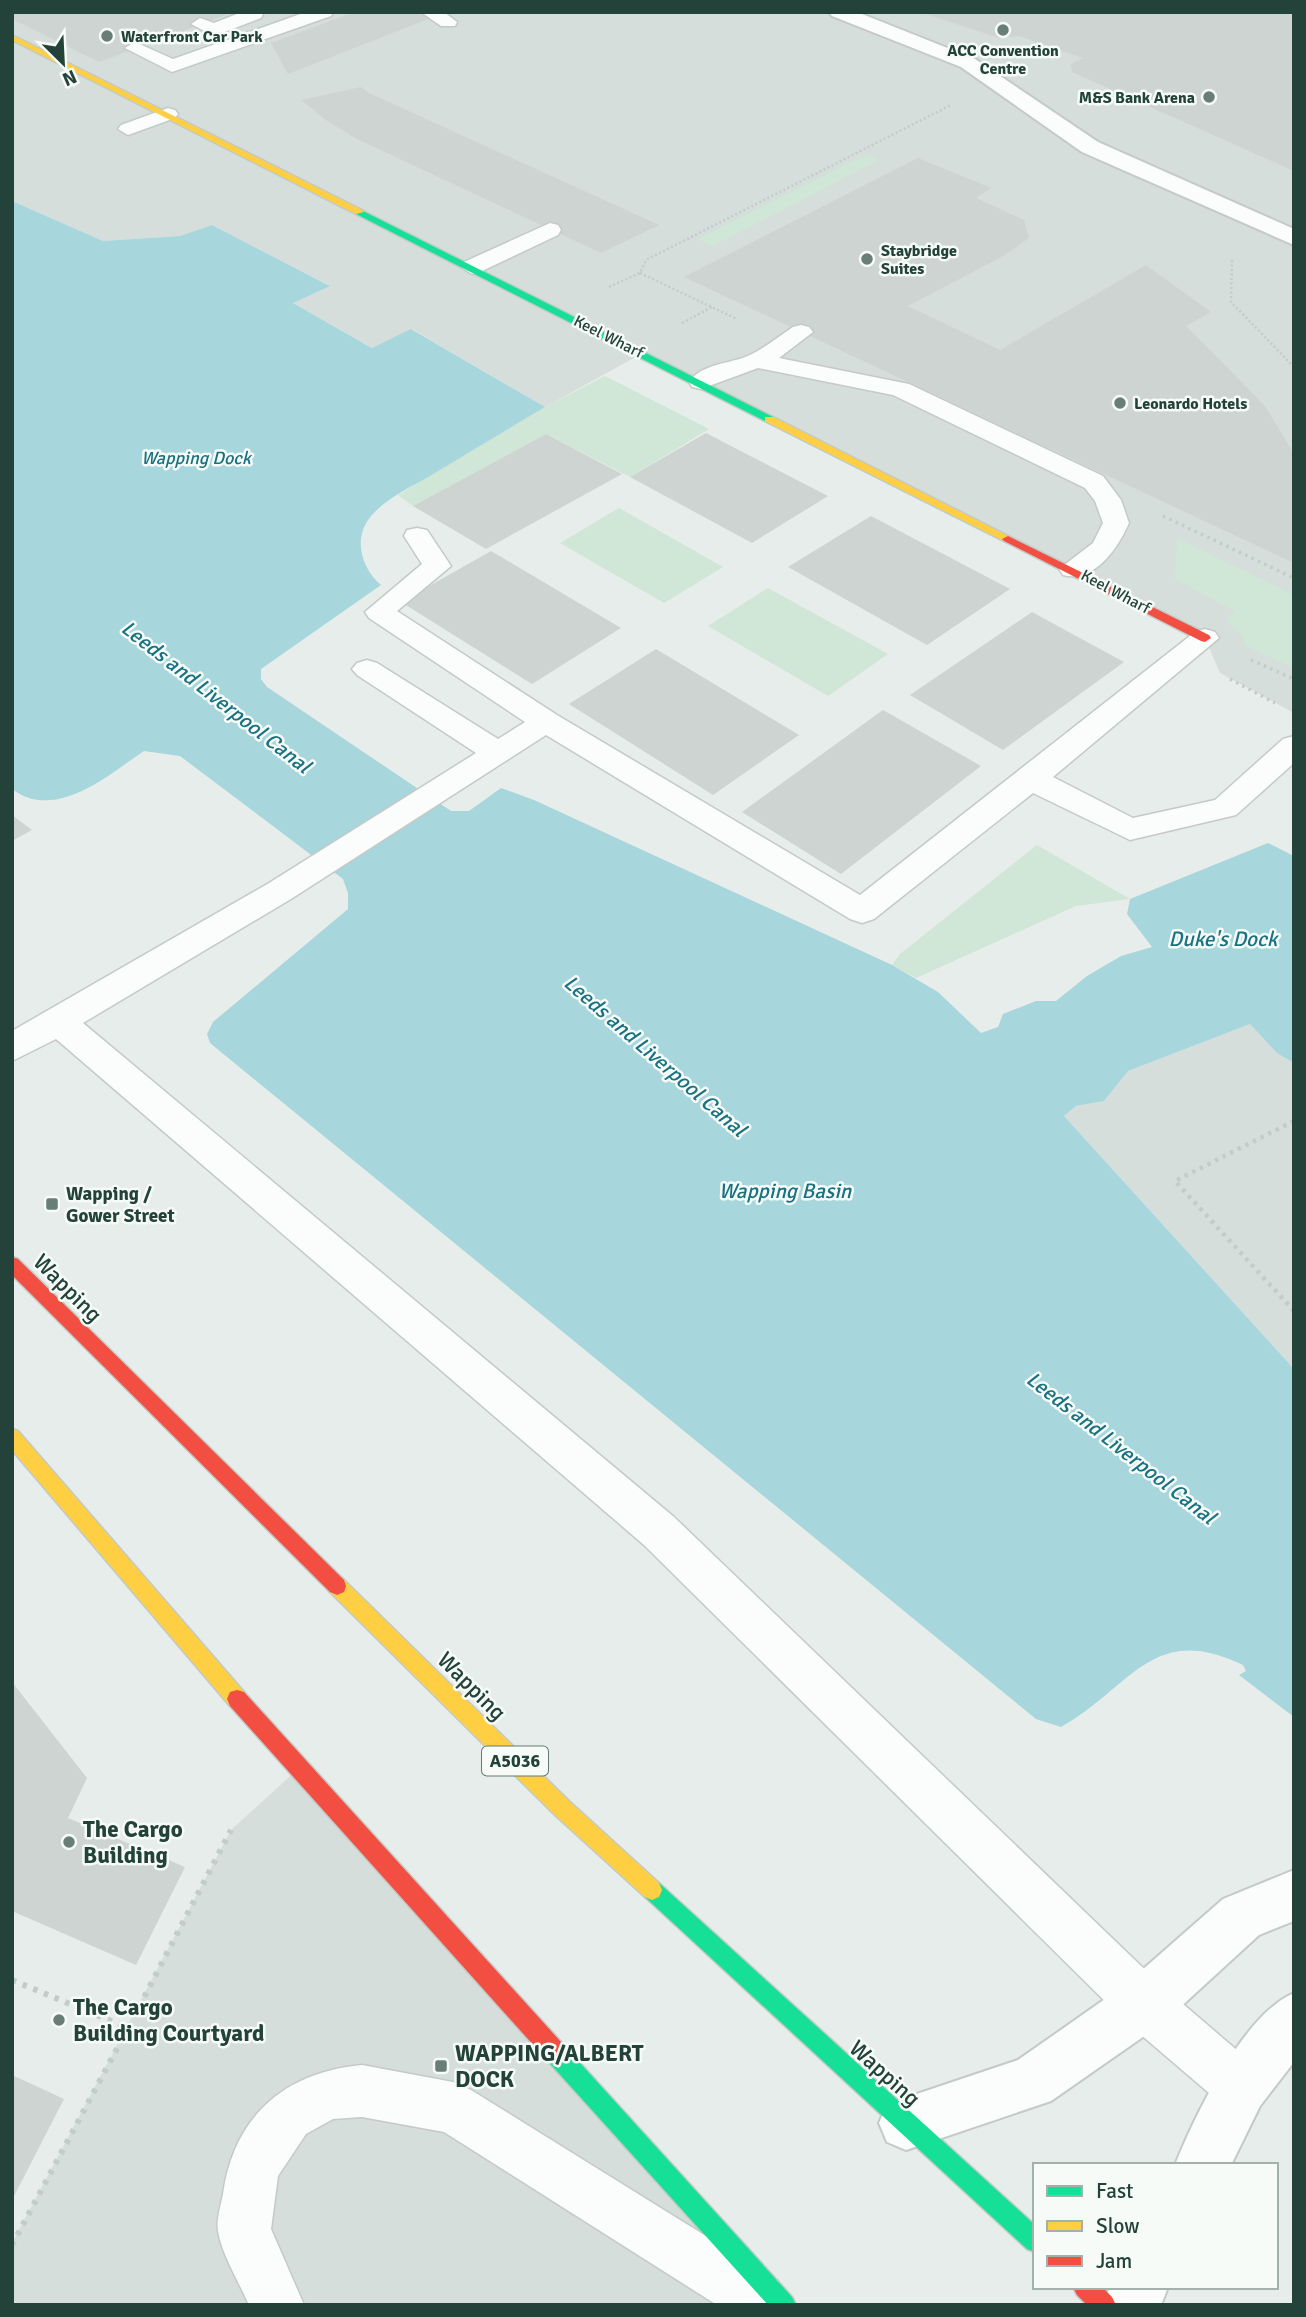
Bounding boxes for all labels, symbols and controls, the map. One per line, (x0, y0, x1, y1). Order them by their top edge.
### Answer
marker: ACC Convention Centre (995, 22, 1011, 38)
place label: Waterfront Car Park (121, 27, 263, 47)
north arrow (28, 28, 98, 98)
marker: Waterfront Car Park (99, 28, 115, 44)
place label: ACC Convention Centre (947, 41, 1059, 79)
text: N (59, 64, 80, 91)
place label: M&S Bank Arena (1079, 88, 1195, 108)
marker: M&S Bank Arena (1201, 89, 1217, 105)
place label: Staybridge Suites (881, 241, 957, 279)
marker: Staybridge Suites (859, 251, 875, 267)
street label: Keel Wharf (570, 311, 647, 363)
place label: Leonardo Hotels (1134, 394, 1247, 414)
marker: Leonardo Hotels (1112, 395, 1128, 411)
water label: Wapping Dock (141, 447, 253, 469)
street label: Keel Wharf (1077, 565, 1154, 619)
water label: Leeds and Liverpool Canal (116, 615, 317, 780)
water label: Duke's Dock (1169, 926, 1280, 952)
water label: Leeds and Liverpool Canal (559, 970, 753, 1143)
water label: Wapping Basin (719, 1178, 852, 1204)
place label: Wapping / Gower Street (66, 1182, 175, 1228)
marker: Wapping / Gower Street (44, 1196, 60, 1212)
street label: Wapping (27, 1248, 108, 1329)
water label: Leeds and Liverpool Canal (1021, 1366, 1222, 1531)
street label: Wapping (431, 1646, 512, 1727)
road number: A5036 (482, 1746, 548, 1776)
place label: The Cargo Building (83, 1815, 183, 1870)
marker: The Cargo Building (61, 1834, 77, 1850)
place label: The Cargo Building Courtyard (73, 1993, 264, 2048)
marker: The Cargo Building Courtyard (51, 2012, 67, 2028)
street label: Wapping (843, 2034, 926, 2113)
place label: WAPPING/ALBERT DOCK (455, 2039, 644, 2094)
marker: WAPPING/ALBERT DOCK (433, 2058, 449, 2074)
legend (1033, 2163, 1278, 2289)
text: Fast (1096, 2178, 1133, 2204)
text: Slow (1096, 2213, 1140, 2239)
text: Jam (1096, 2248, 1132, 2274)

